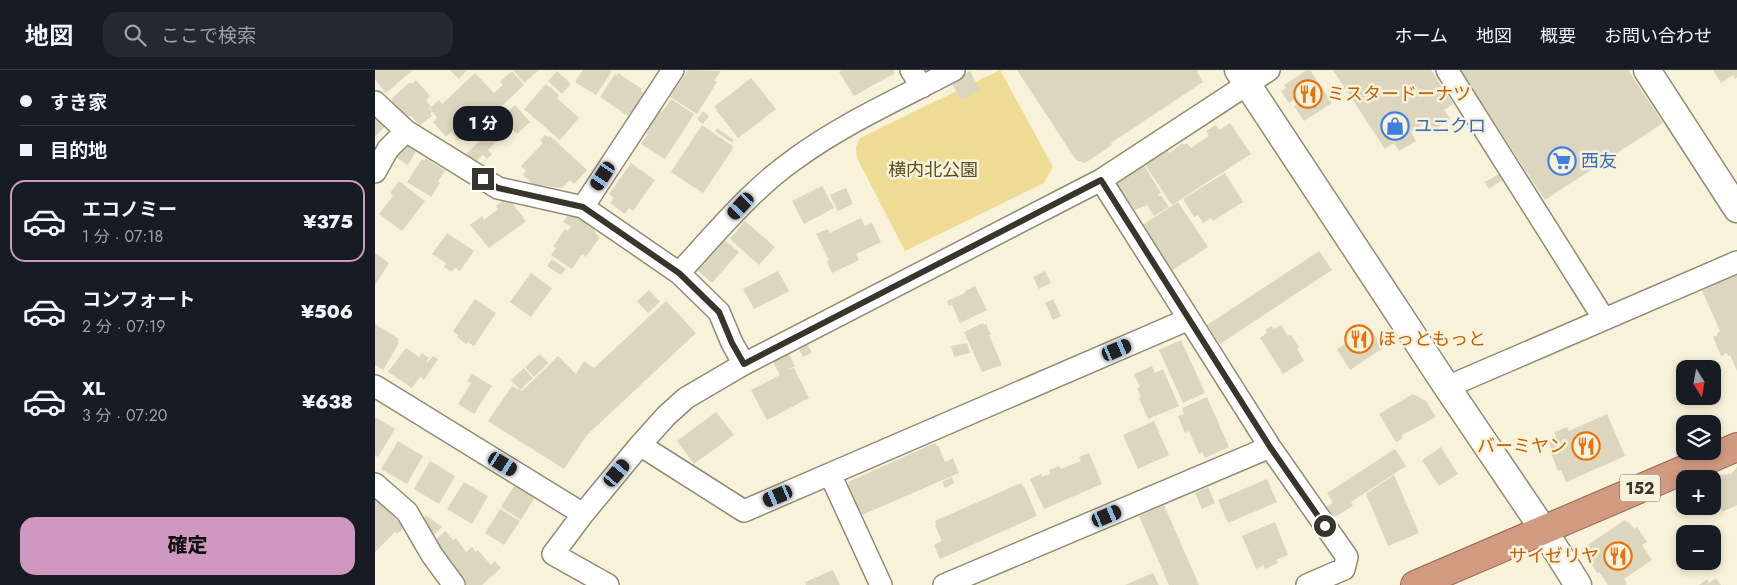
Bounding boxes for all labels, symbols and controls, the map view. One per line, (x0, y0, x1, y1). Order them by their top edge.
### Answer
search box (103, 12, 453, 57)
text: 地図 (25, 18, 73, 53)
icon: search (121, 21, 149, 49)
text: ここで検索 (161, 22, 256, 49)
text: ホーム (1395, 23, 1448, 49)
text: 地図 (1476, 23, 1512, 49)
text: 概要 (1540, 23, 1576, 49)
text: お問い合わせ (1604, 23, 1712, 49)
restaurant icon: ミスタードーナツ (1293, 79, 1323, 109)
place label: ミスタードーナツ (1327, 81, 1471, 107)
text: すき家 (50, 89, 107, 116)
callout: 1 分 (453, 106, 513, 142)
shop icon: ユニクロ (1380, 111, 1410, 141)
text: 1 分 (468, 112, 498, 135)
place label: ユニクロ (1414, 113, 1486, 139)
text: 目的地 (50, 137, 107, 164)
supermarket icon: 西友 (1547, 146, 1577, 176)
place label: 西友 (1581, 148, 1617, 174)
park label: 横内北公園 (888, 157, 978, 183)
car (588, 159, 617, 193)
route end (472, 168, 494, 190)
car (725, 190, 756, 222)
text: エコノミー (82, 196, 177, 223)
icon: car (22, 199, 67, 244)
text: ¥375 (303, 208, 353, 235)
text: 1 分 · 07:18 (82, 225, 163, 248)
text: コンフォート (82, 286, 195, 313)
icon: car (22, 289, 67, 334)
text: ¥506 (301, 298, 353, 325)
text: 2 分 · 07:19 (82, 315, 166, 338)
restaurant icon: ほっともっと (1344, 324, 1374, 354)
place label: ほっともっと (1378, 326, 1486, 352)
car (1100, 337, 1133, 363)
north arrow (1676, 360, 1721, 405)
map controls (1676, 360, 1721, 570)
text: XL (82, 375, 105, 402)
icon: car (22, 379, 67, 424)
text: ¥638 (302, 388, 353, 415)
text: 3 分 · 07:20 (82, 404, 167, 427)
button: layers (1676, 415, 1721, 460)
restaurant icon: バーミヤン (1571, 431, 1601, 461)
place label: バーミヤン (1477, 433, 1567, 459)
car (486, 450, 519, 478)
car (601, 457, 632, 489)
button: + (1676, 470, 1721, 515)
road number: 152 (1620, 474, 1660, 502)
car (761, 483, 794, 509)
car (1090, 503, 1123, 529)
route start (1314, 515, 1336, 537)
button: 確定 (20, 517, 355, 575)
button: − (1676, 525, 1721, 570)
restaurant icon: サイゼリヤ (1603, 541, 1633, 571)
place label: サイゼリヤ (1509, 543, 1599, 569)

